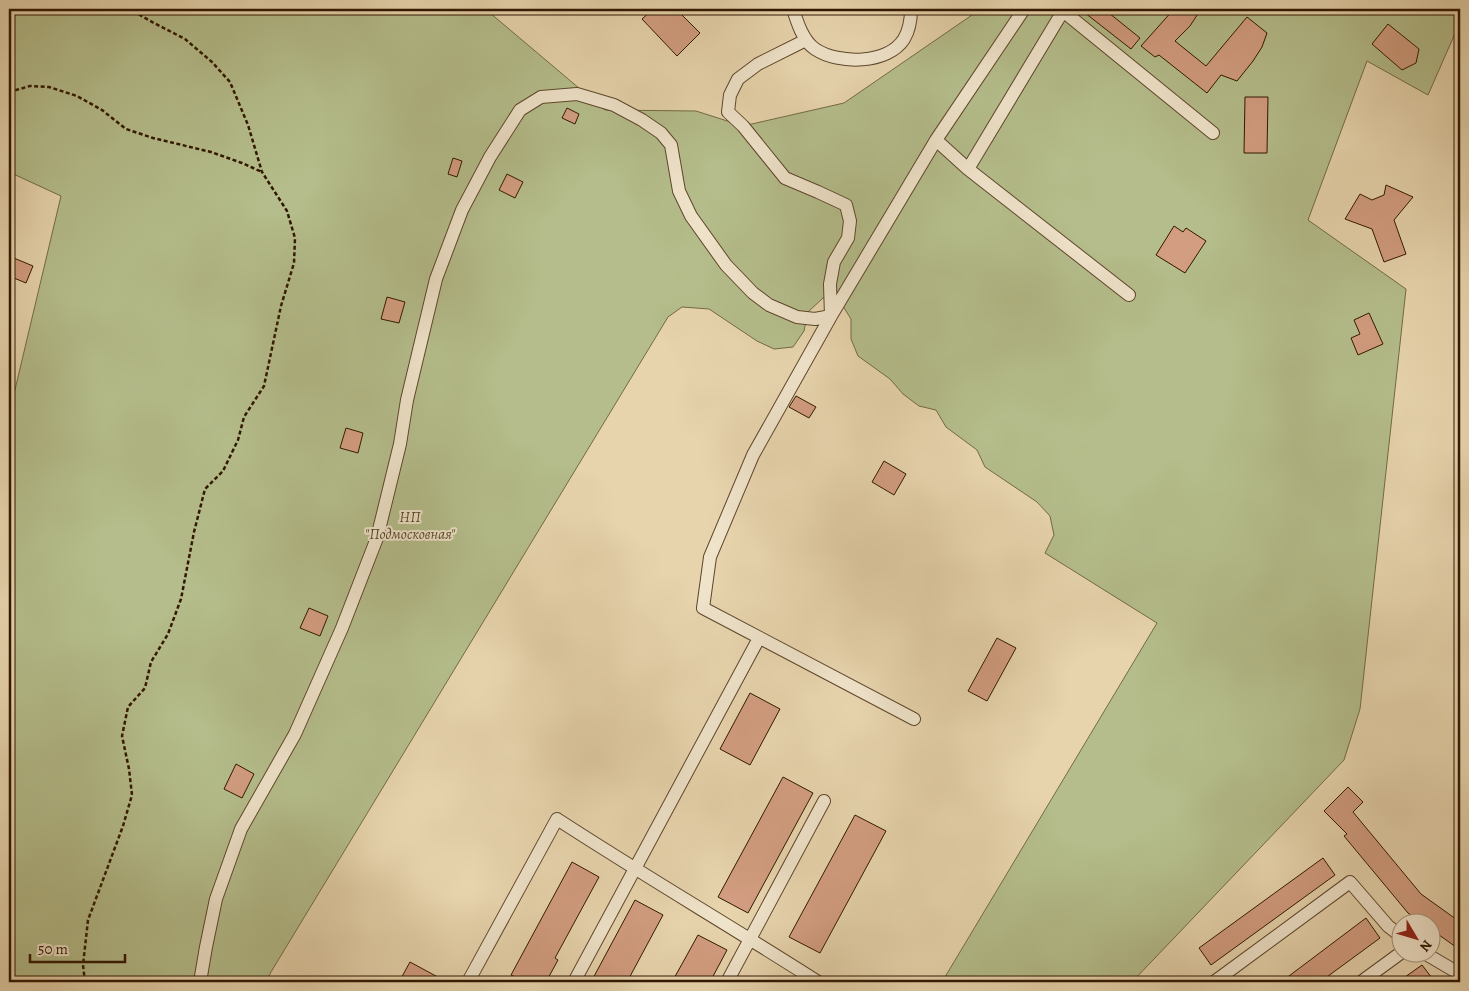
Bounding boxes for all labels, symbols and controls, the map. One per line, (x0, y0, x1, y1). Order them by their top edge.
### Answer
park label: НП "Подмосковная" (365, 507, 456, 544)
north arrow (1392, 914, 1442, 964)
scale bar (30, 931, 125, 963)
text: N (1415, 936, 1436, 956)
text: 50 m (38, 939, 68, 959)

